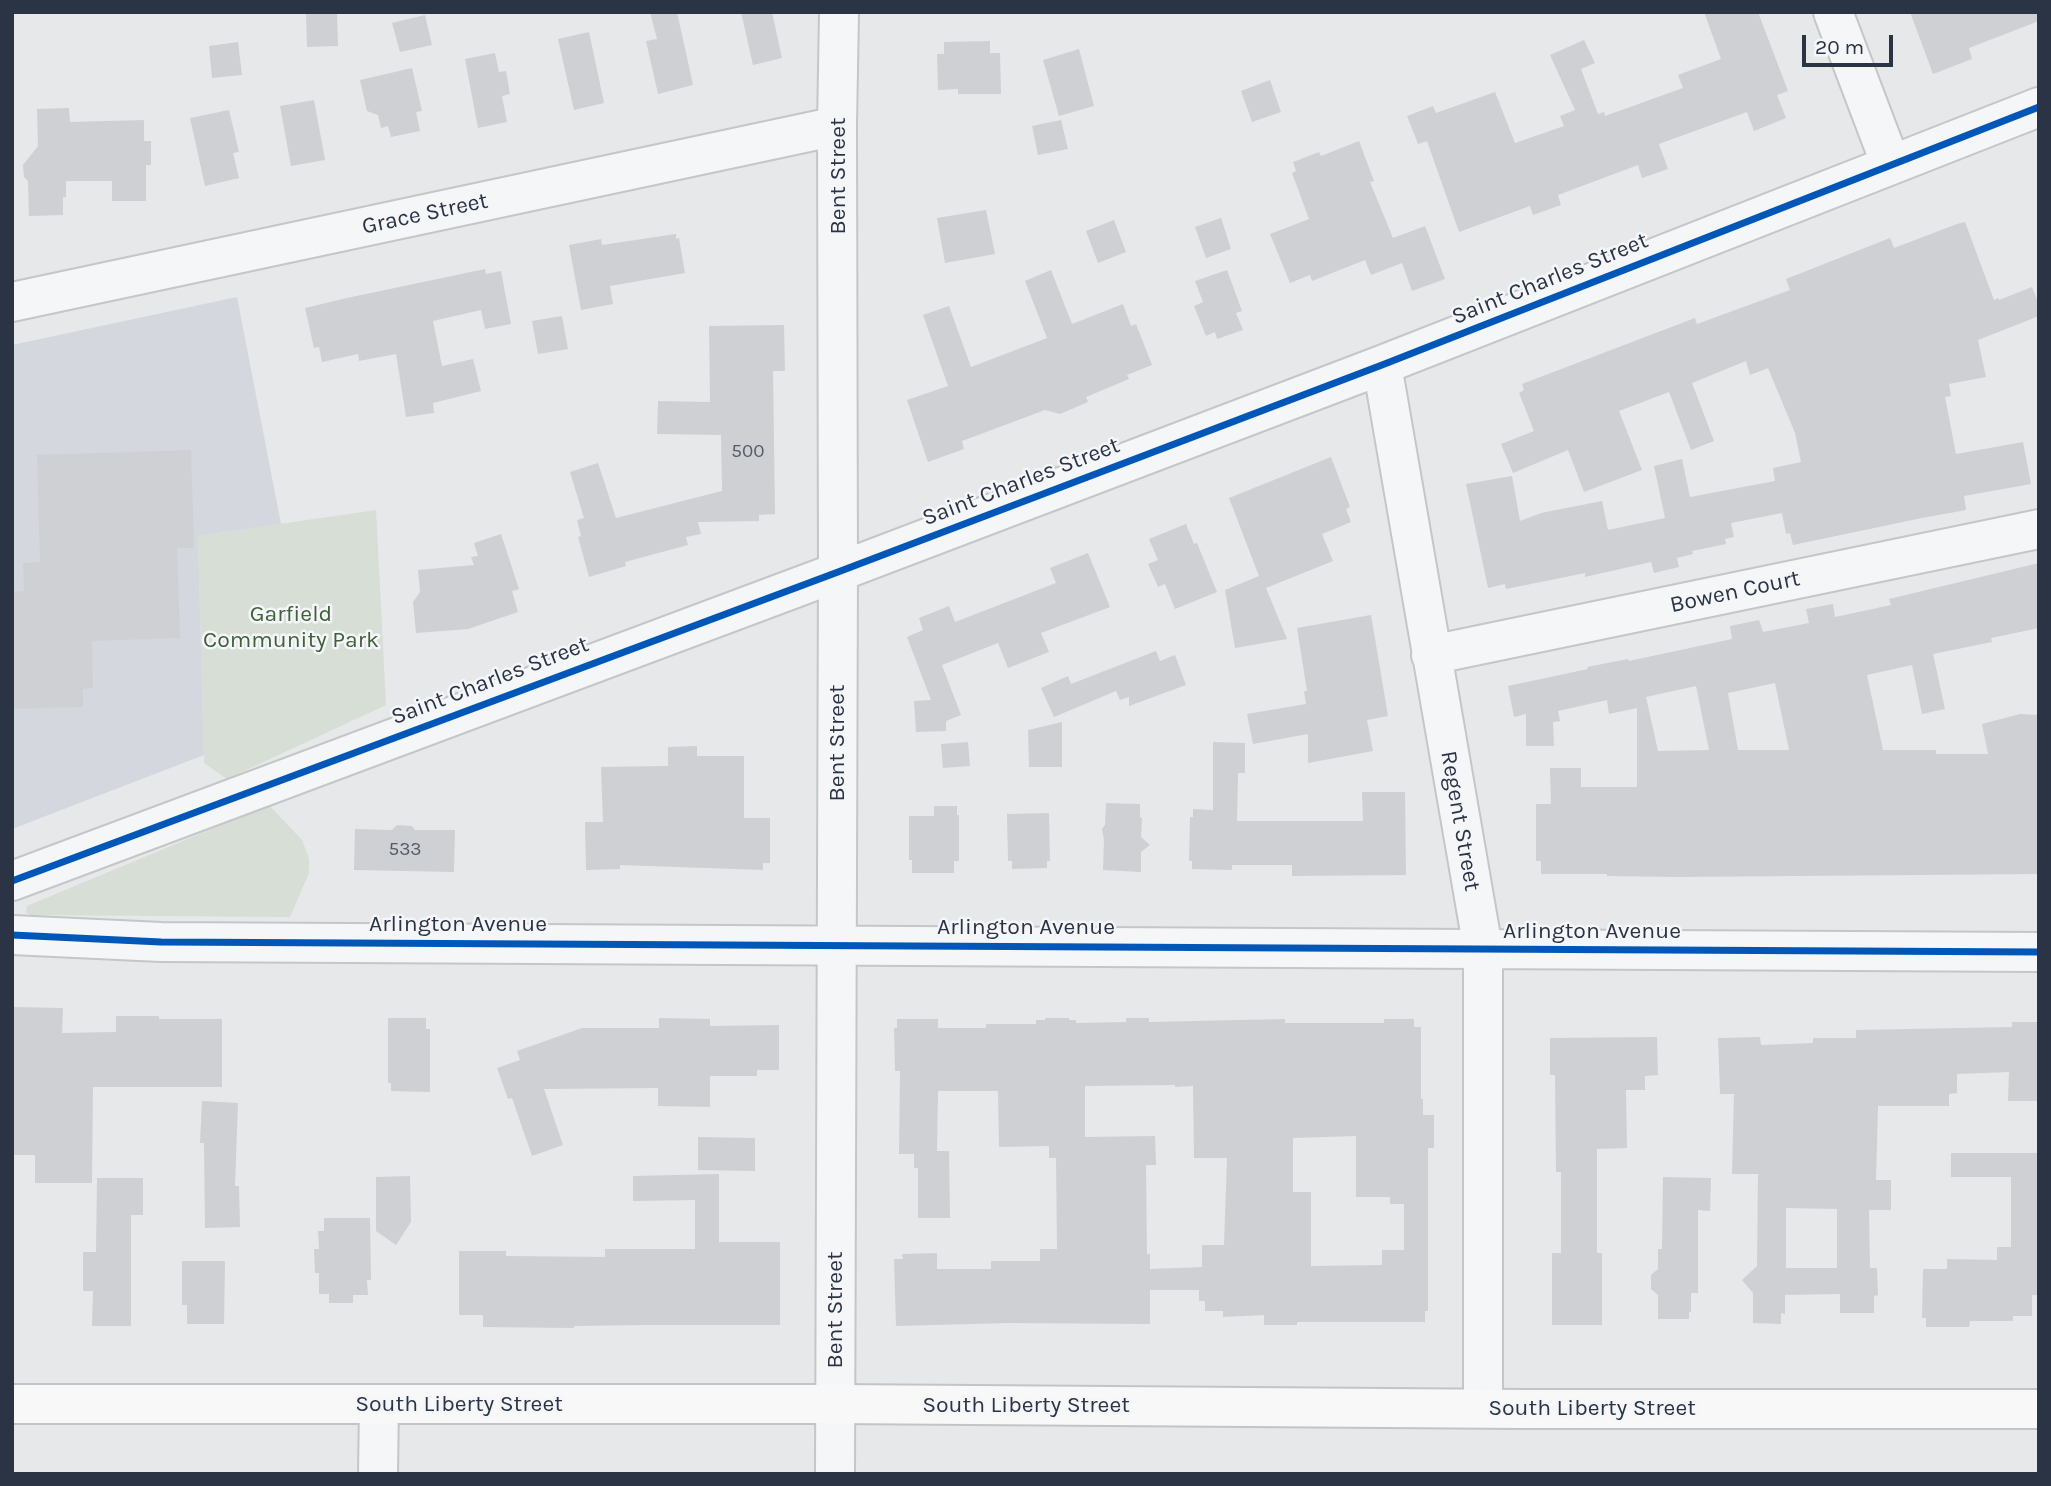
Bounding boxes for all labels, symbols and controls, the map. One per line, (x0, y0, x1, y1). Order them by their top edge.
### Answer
scale bar (1806, 21, 1897, 65)
text: 20 m (1815, 35, 1864, 59)
street label: Bent Street (824, 117, 852, 235)
street label: Grace Street (359, 187, 491, 241)
street label: Saint Charles Street (1448, 227, 1652, 331)
street label: Saint Charles Street (918, 432, 1124, 532)
house number: 500 (731, 441, 765, 463)
street label: Bowen Court (1667, 565, 1803, 619)
park label: Garfield Community Park (203, 600, 379, 654)
street label: Saint Charles Street (387, 631, 593, 731)
street label: Bent Street (823, 684, 851, 802)
street label: Regent Street (1434, 749, 1486, 893)
house number: 533 (388, 839, 422, 861)
street label: Arlington Avenue (369, 910, 547, 938)
street label: Arlington Avenue (937, 913, 1115, 941)
street label: Arlington Avenue (1503, 917, 1681, 945)
street label: Bent Street (821, 1251, 849, 1369)
street label: South Liberty Street (355, 1390, 563, 1418)
street label: South Liberty Street (922, 1391, 1130, 1419)
street label: South Liberty Street (1488, 1394, 1696, 1422)

